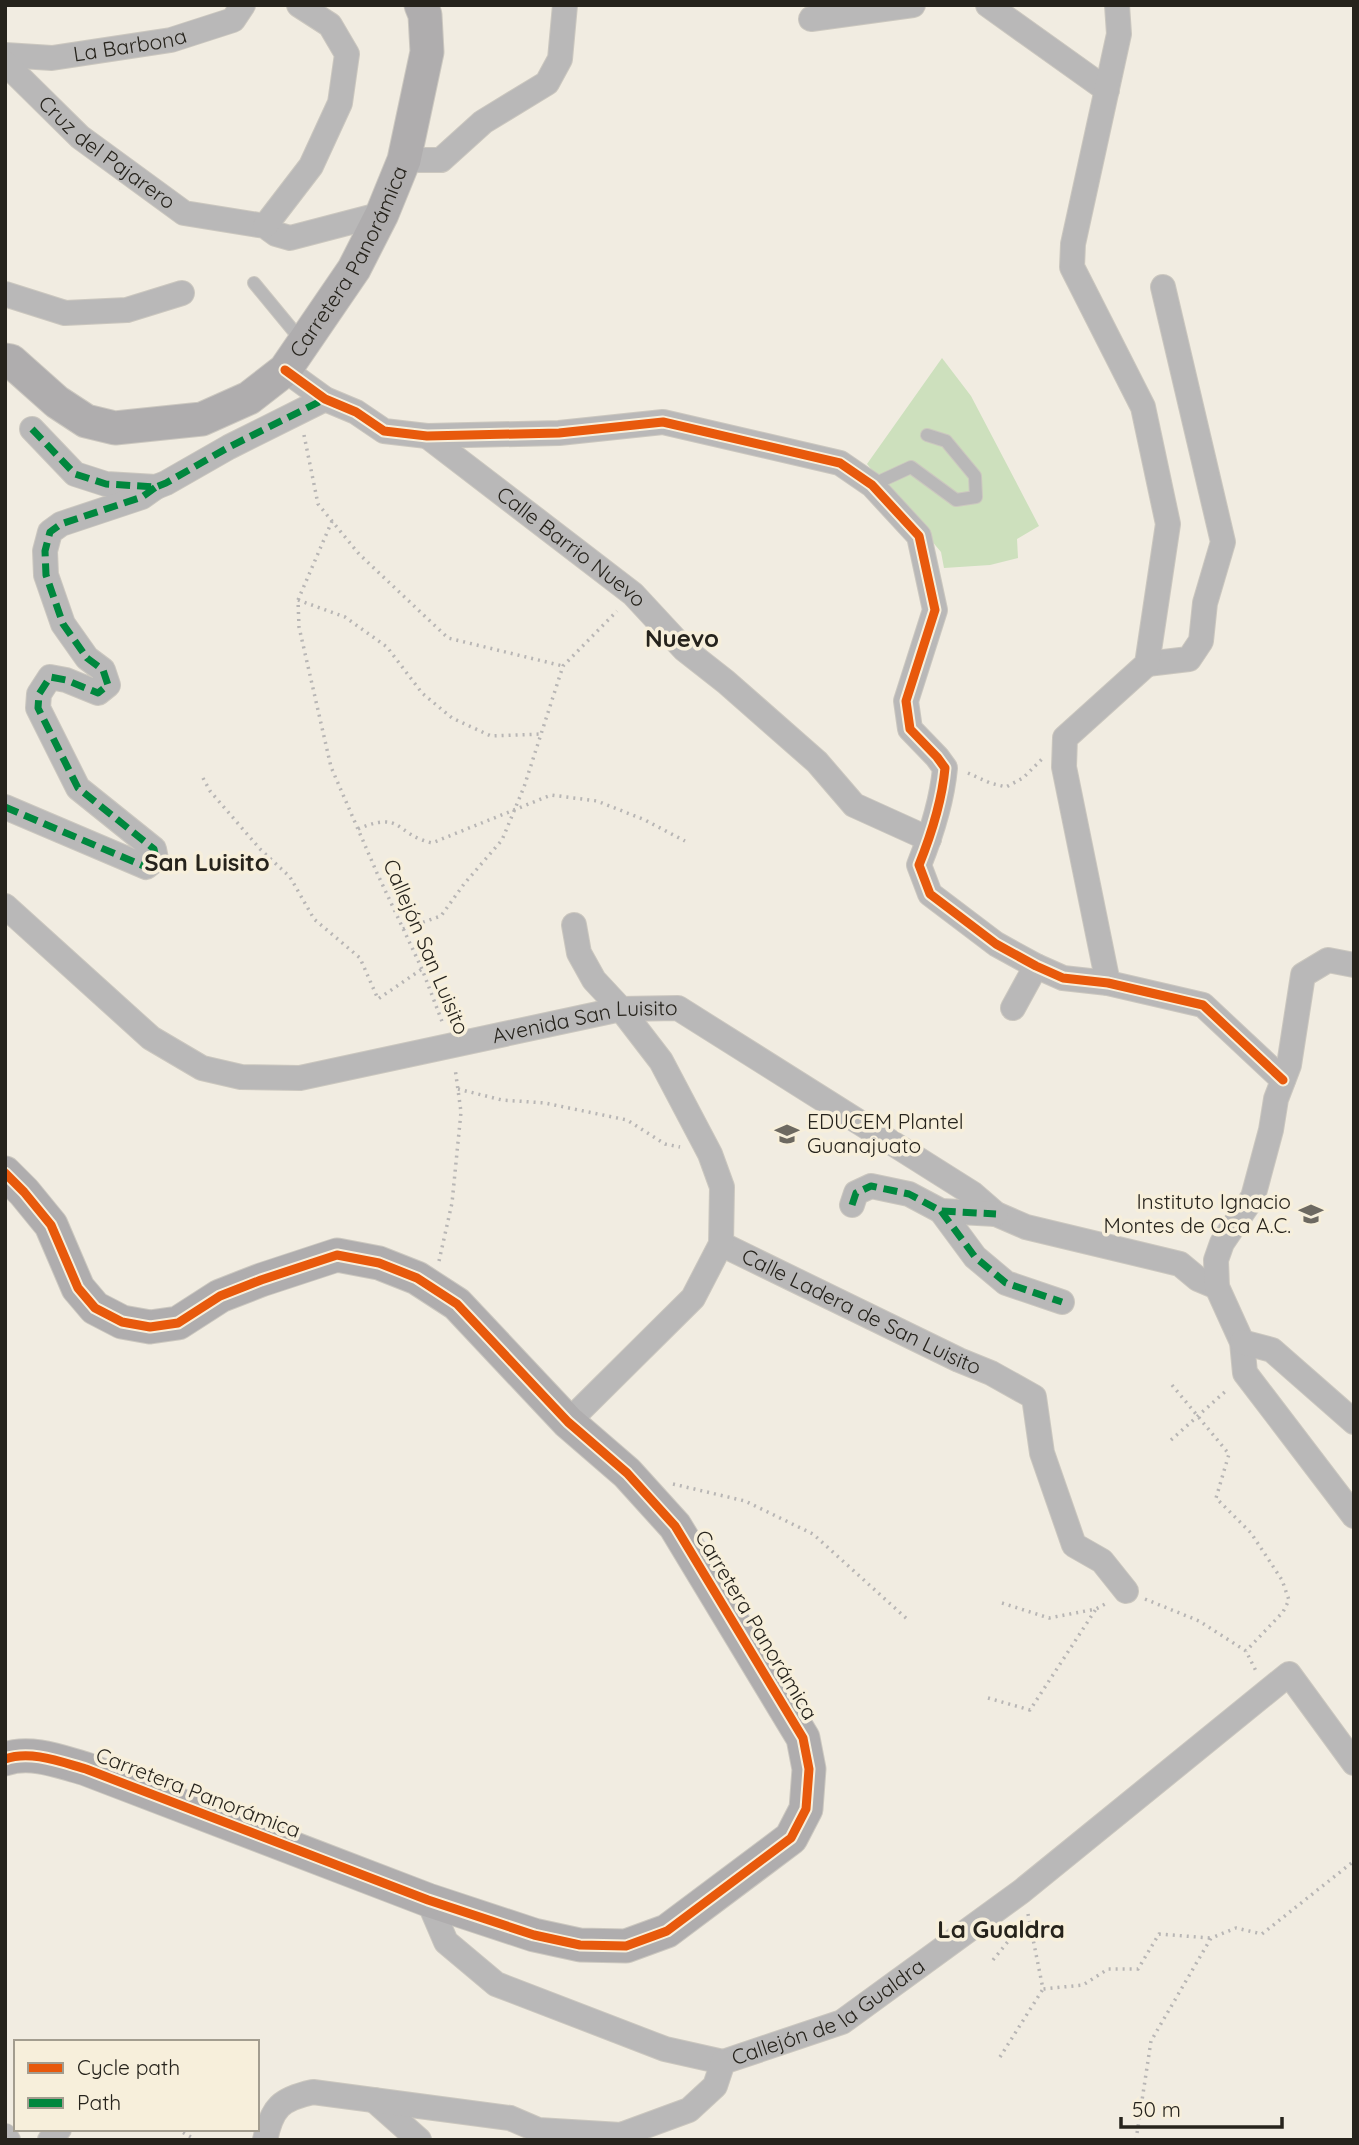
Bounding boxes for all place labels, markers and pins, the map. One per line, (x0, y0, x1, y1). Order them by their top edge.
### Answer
place label: EDUCEM Plantel Guanajuato (807, 1108, 964, 1158)
school or university icon: EDUCEM Plantel Guanajuato (773, 1120, 801, 1148)
place label: Instituto Ignacio Montes de Oca A.C. (1104, 1188, 1291, 1238)
school or university icon: Instituto Ignacio Montes de Oca A.C. (1297, 1200, 1325, 1228)

